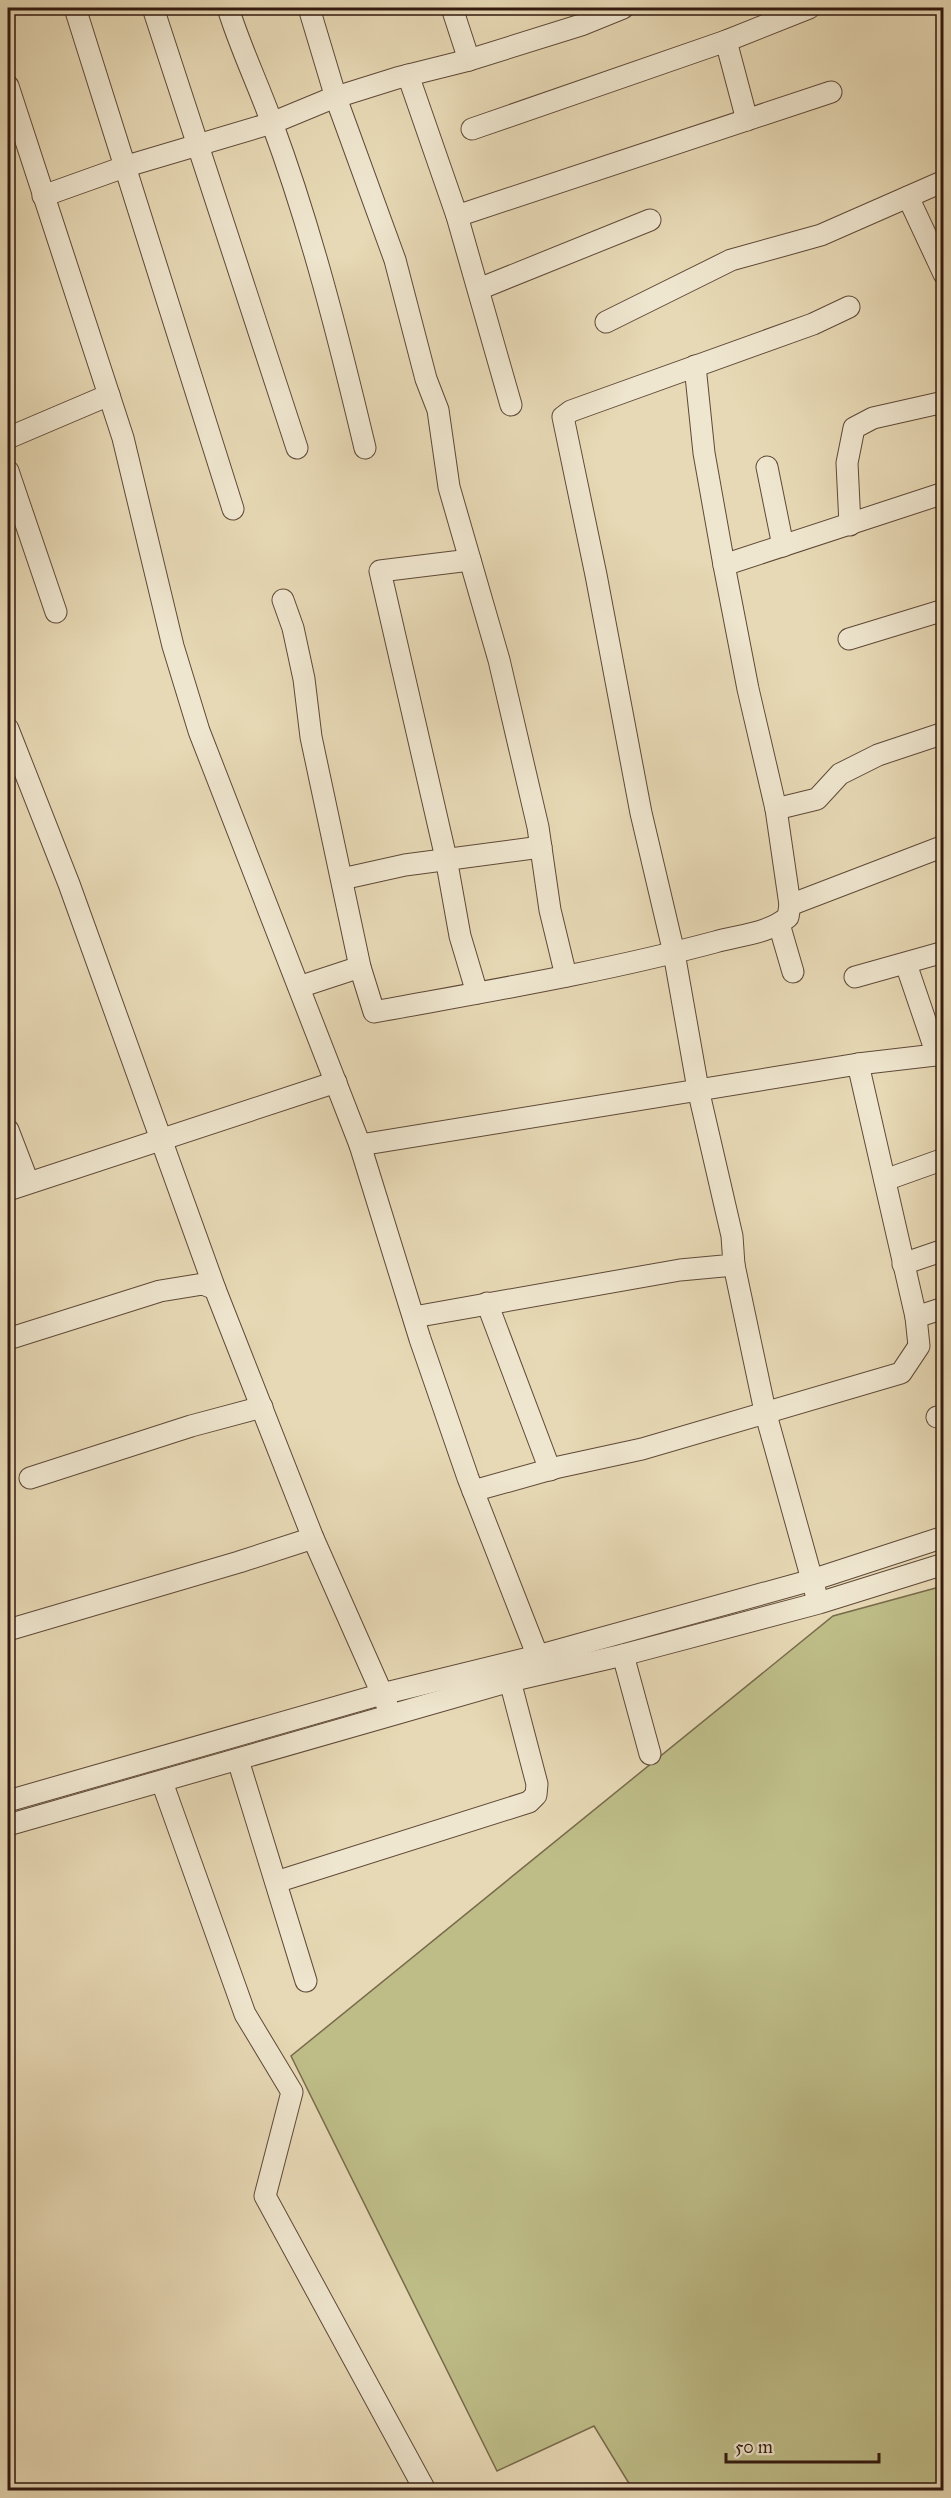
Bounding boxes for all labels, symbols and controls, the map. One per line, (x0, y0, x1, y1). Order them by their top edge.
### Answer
scale bar (726, 2426, 879, 2464)
text: 50 m (735, 2436, 773, 2458)

